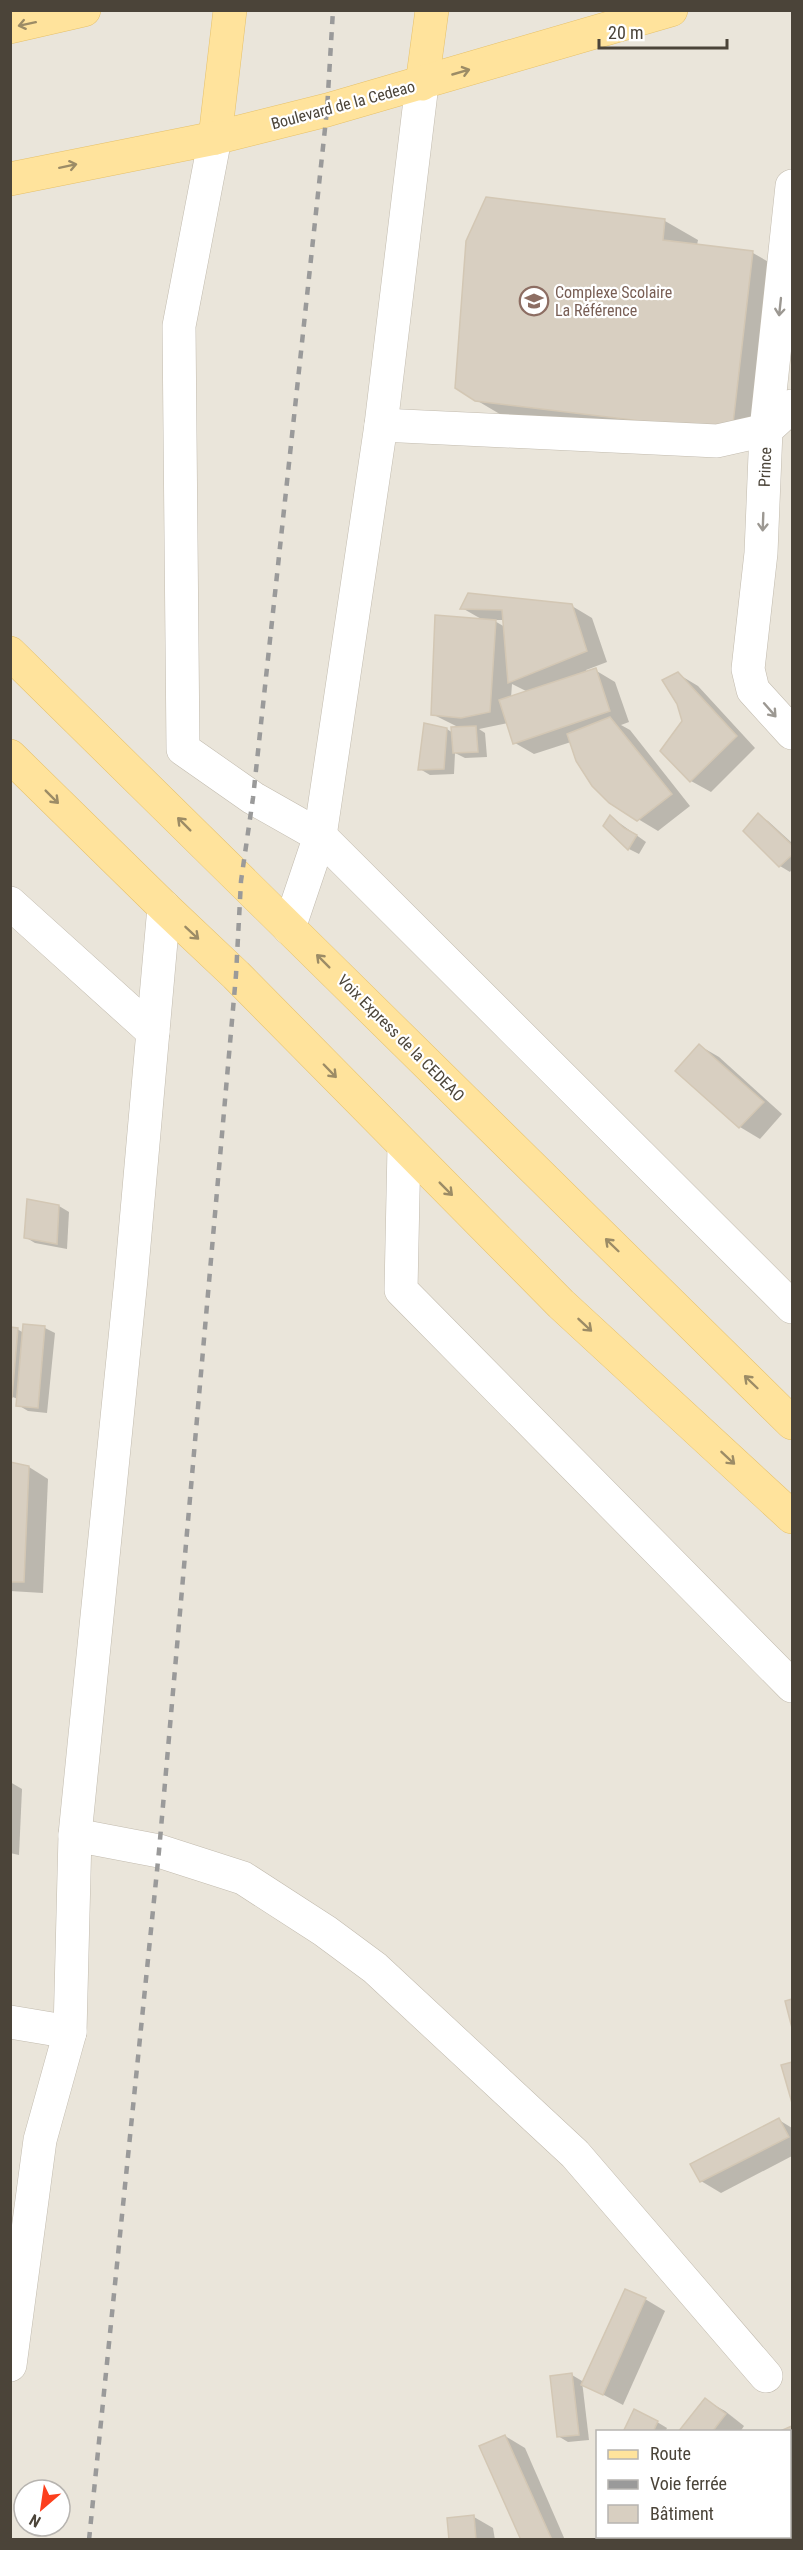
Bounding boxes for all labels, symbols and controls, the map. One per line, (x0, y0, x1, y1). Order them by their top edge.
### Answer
scale bar (599, 12, 726, 50)
one-way arrow (18, 19, 37, 30)
text: 20 m (608, 22, 643, 43)
one-way arrow (451, 66, 470, 77)
street label: Boulevard de la Cedeao (269, 77, 417, 133)
one-way arrow (57, 160, 77, 171)
place label: Complexe Scolaire La Référence (555, 283, 672, 320)
school or university icon: Complexe Scolaire La Référence (518, 285, 550, 317)
one-way arrow (774, 297, 785, 317)
street label: Prince (755, 447, 775, 487)
one-way arrow (757, 512, 768, 532)
one-way arrow (763, 702, 777, 717)
one-way arrow (45, 790, 60, 804)
one-way arrow (177, 817, 192, 832)
one-way arrow (184, 926, 199, 940)
one-way arrow (315, 954, 330, 969)
street label: Voix Express de la CEDEAO (334, 971, 468, 1105)
one-way arrow (322, 1063, 337, 1078)
one-way arrow (438, 1181, 453, 1196)
one-way arrow (604, 1238, 619, 1253)
one-way arrow (577, 1318, 592, 1332)
one-way arrow (743, 1375, 758, 1389)
one-way arrow (720, 1451, 735, 1465)
legend (596, 2430, 791, 2538)
text: Route (650, 2443, 691, 2464)
text: Voie ferrée (650, 2473, 727, 2494)
north arrow (12, 2478, 72, 2538)
text: Bâtiment (650, 2503, 714, 2524)
text: N (26, 2510, 44, 2531)

